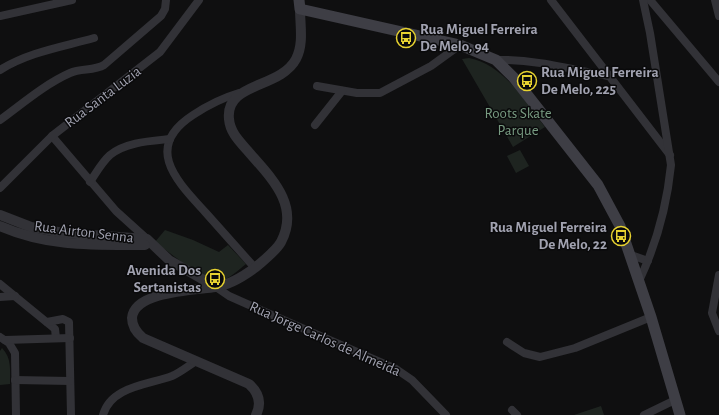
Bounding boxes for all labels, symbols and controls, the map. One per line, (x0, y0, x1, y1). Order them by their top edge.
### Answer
place label: Rua Miguel Ferreira De Melo, 94 (420, 22, 538, 54)
bus stop icon: Rua Miguel Ferreira De Melo, 94 (395, 27, 417, 49)
street label: Rua Santa Luzia (62, 64, 144, 130)
place label: Rua Miguel Ferreira De Melo, 225 (541, 65, 659, 97)
bus stop icon: Rua Miguel Ferreira De Melo, 225 (516, 70, 538, 92)
park label: Roots Skate Parque (484, 106, 552, 138)
street label: Rua Airton Senna (33, 218, 135, 246)
place label: Rua Miguel Ferreira De Melo, 22 (489, 220, 607, 252)
bus stop icon: Rua Miguel Ferreira De Melo, 22 (610, 225, 632, 247)
place label: Avenida Dos Sertanistas (127, 263, 201, 295)
bus stop icon: Avenida Dos Sertanistas (204, 268, 226, 290)
street label: Rua Jorge Carlos de Almeida (247, 299, 403, 379)

